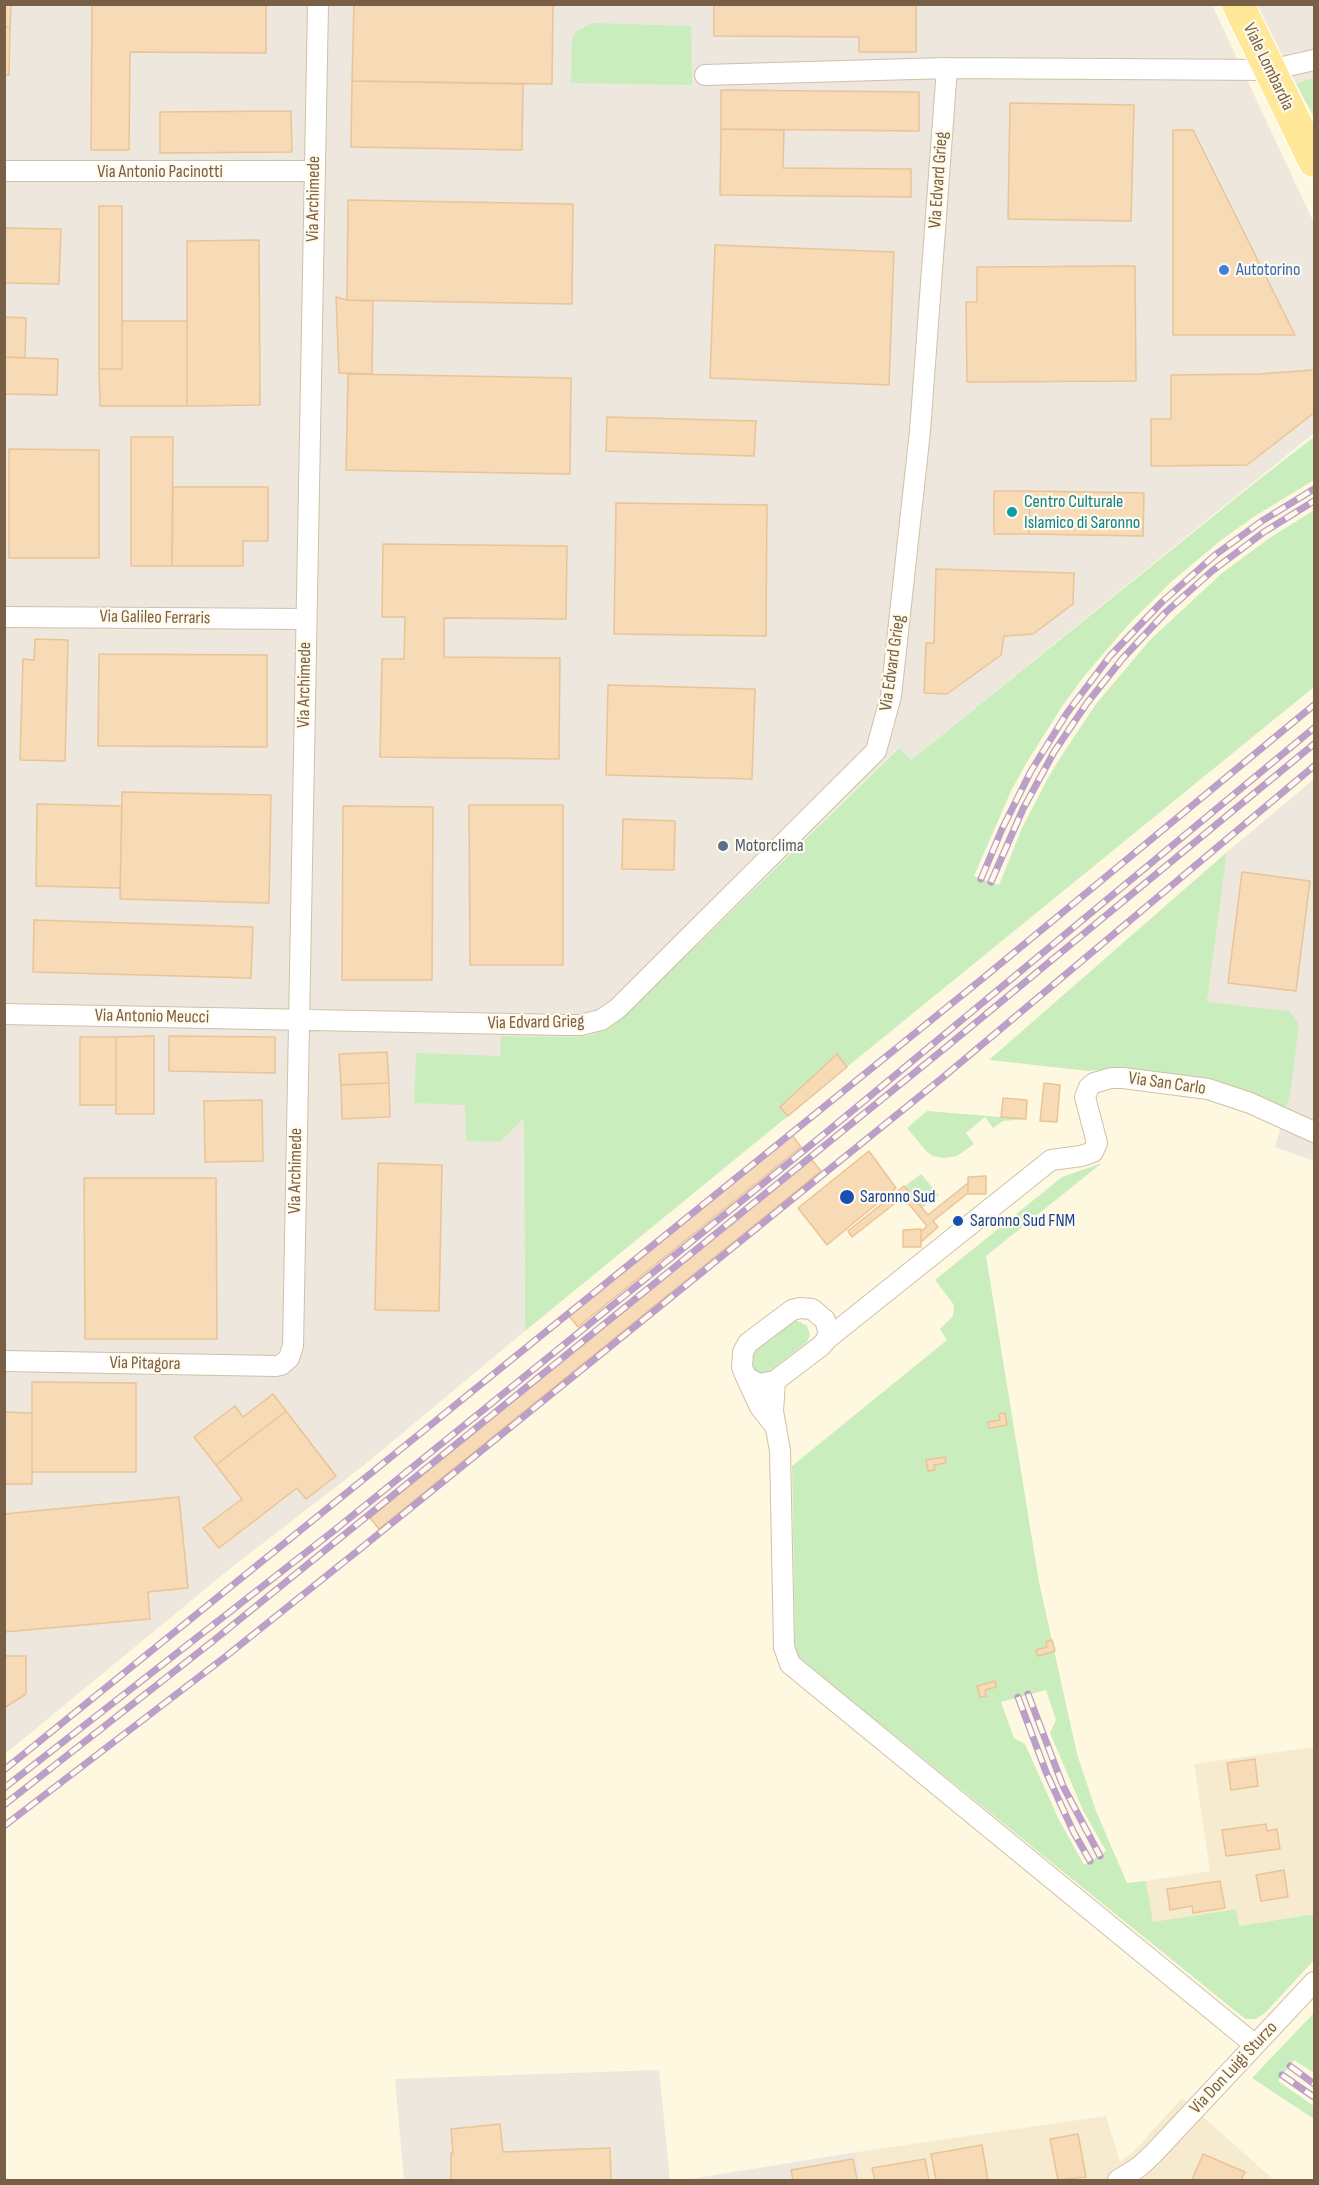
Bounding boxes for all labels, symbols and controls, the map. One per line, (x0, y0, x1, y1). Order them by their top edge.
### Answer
street label: Viale Lombardia (1238, 20, 1298, 114)
street label: Via Edvard Grieg (925, 131, 953, 229)
street label: Via Archimede (302, 156, 326, 242)
street label: Via Antonio Pacinotti (97, 161, 223, 183)
place label: Autotorino (1236, 259, 1301, 281)
marker: Autotorino (1217, 263, 1231, 277)
place label: Centro Culturale Islamico di Saronno (1024, 491, 1140, 534)
marker: Centro Culturale Islamico di Saronno (1005, 505, 1019, 519)
street label: Via Galileo Ferraris (99, 606, 211, 630)
street label: Via Edvard Grieg (876, 614, 910, 712)
street label: Via Archimede (293, 642, 317, 728)
place label: Motorclima (735, 835, 804, 857)
marker: Motorclima (716, 839, 730, 853)
street label: Via Antonio Meucci (95, 1005, 209, 1029)
street label: Via Edvard Grieg (487, 1011, 585, 1035)
street label: Via San Carlo (1127, 1068, 1207, 1100)
street label: Via Archimede (284, 1128, 308, 1214)
place label: Saronno Sud (860, 1186, 935, 1208)
marker: Saronno Sud (838, 1188, 856, 1206)
place label: Saronno Sud FNM (970, 1210, 1075, 1232)
marker: Saronno Sud FNM (951, 1214, 965, 1228)
street label: Via Pitagora (109, 1353, 181, 1375)
street label: Via Don Luigi Sturzo (1186, 2017, 1282, 2119)

